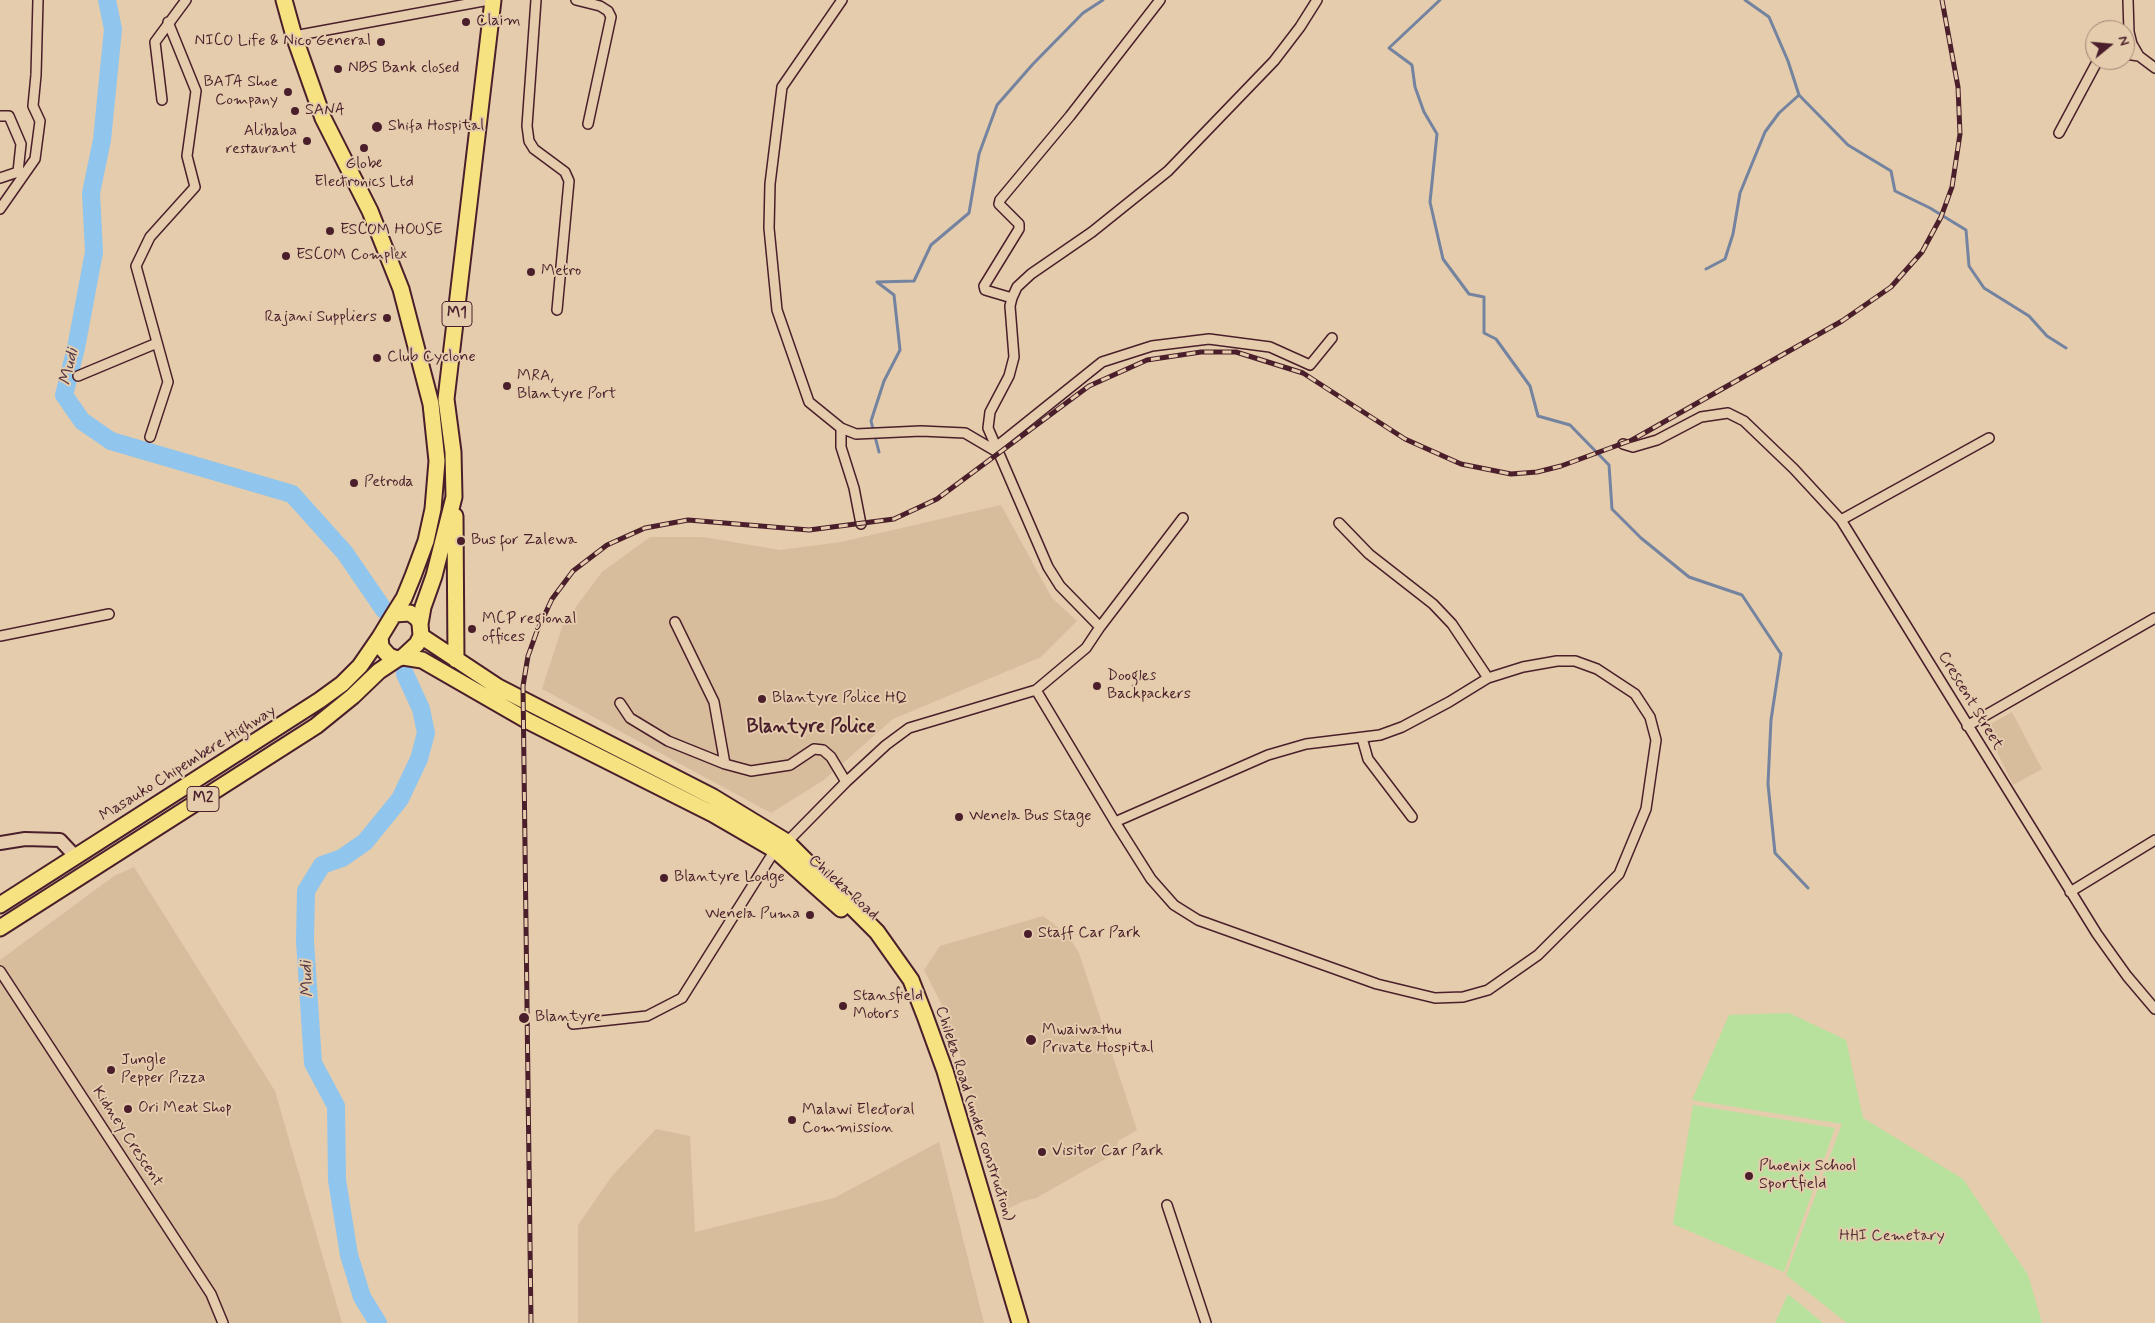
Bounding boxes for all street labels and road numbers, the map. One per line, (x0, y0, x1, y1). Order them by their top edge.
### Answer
road number: M1 (442, 302, 472, 326)
street label: Crescent Street (1933, 648, 2007, 754)
street label: Masauko Chipembere Highway (96, 702, 280, 826)
road number: M2 (187, 786, 219, 812)
street label: Chileka Road (804, 851, 882, 925)
street label: Chileka Road (under construction) (930, 1004, 1018, 1224)
street label: Kidney Crescent (87, 1083, 167, 1191)

